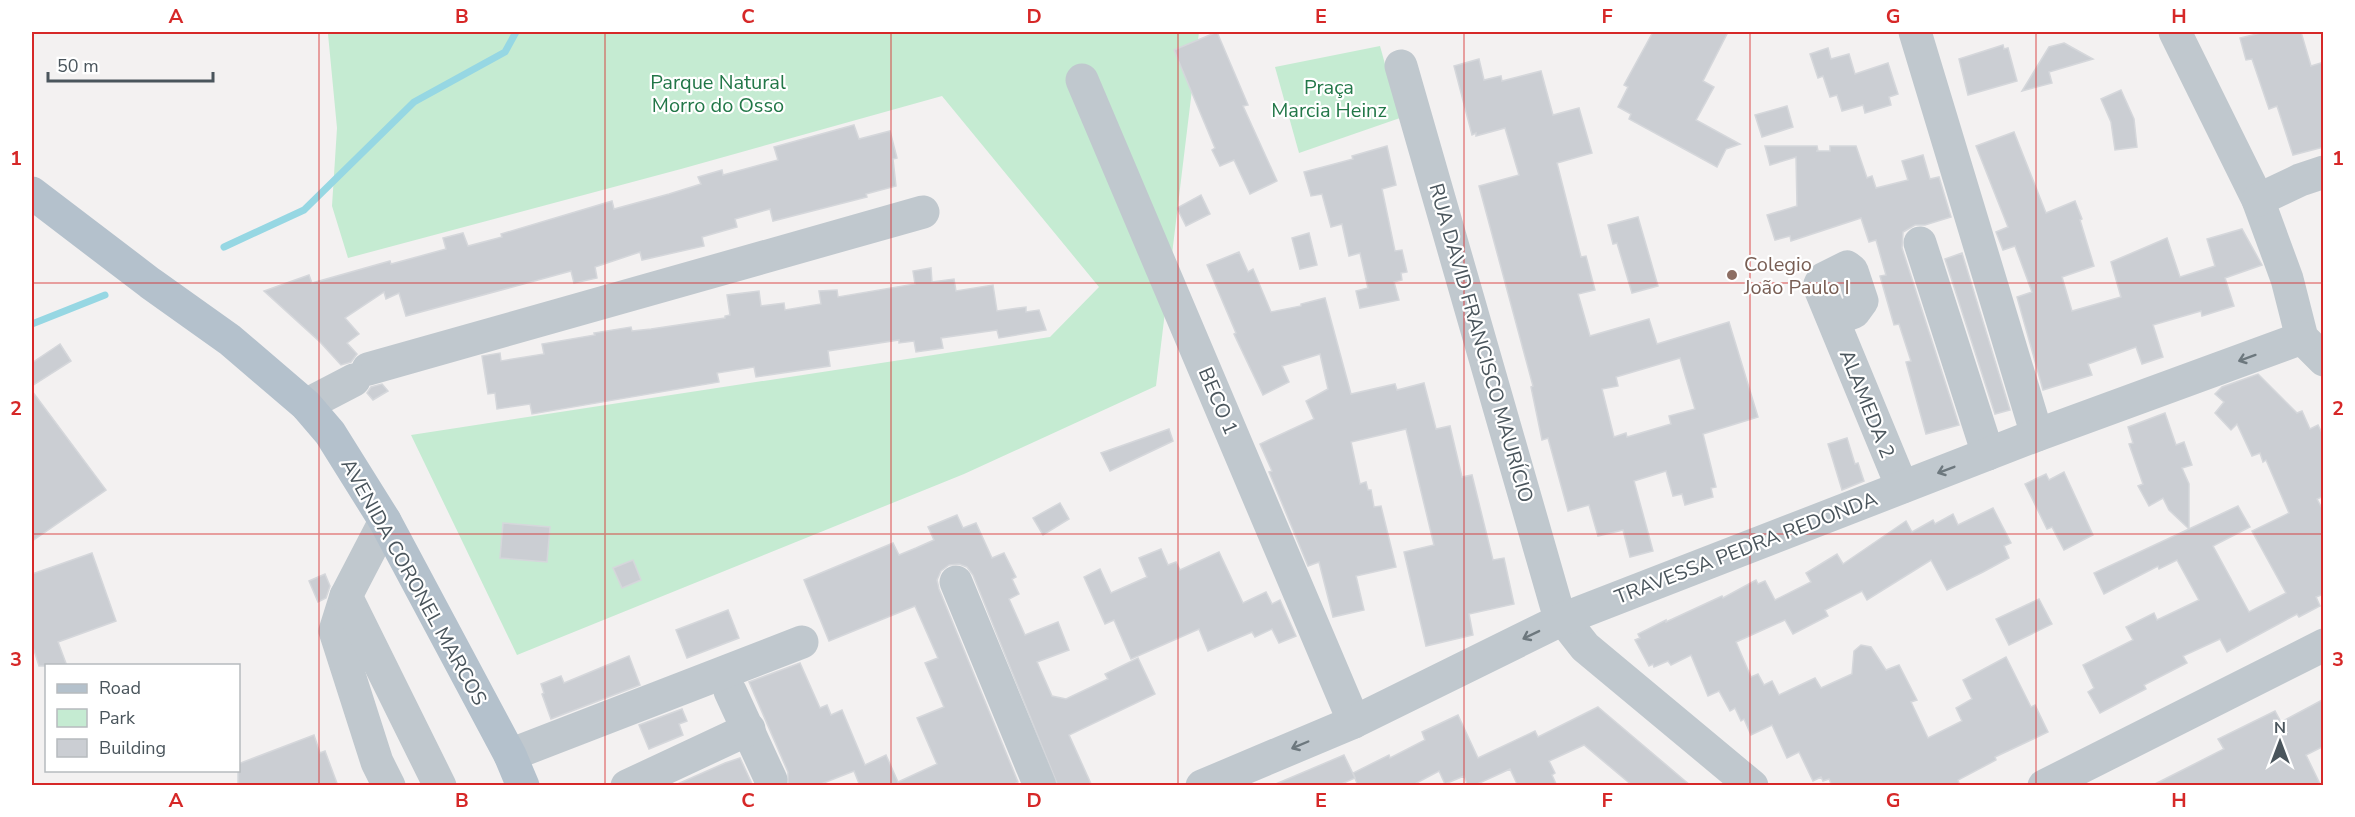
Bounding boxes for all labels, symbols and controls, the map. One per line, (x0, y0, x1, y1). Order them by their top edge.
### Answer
text: A (169, 3, 184, 30)
text: B (455, 3, 469, 30)
text: C (741, 3, 755, 30)
text: D (1026, 3, 1042, 30)
text: E (1315, 3, 1327, 30)
text: F (1601, 3, 1613, 30)
text: G (1886, 3, 1900, 30)
text: H (2171, 3, 2187, 30)
scale bar (48, 45, 213, 83)
text: 50 m (57, 54, 99, 78)
park label: Parque Natural Morro do Osso (650, 69, 786, 119)
park label: Praça Marcia Heinz (1271, 74, 1387, 124)
text: 1 (10, 145, 22, 172)
text: 1 (2332, 145, 2344, 172)
street label: RUA DAVID FRANCISCO MAURÍCIO (1422, 180, 1540, 506)
place label: Colegio João Paulo I (1743, 251, 1850, 301)
marker: Colegio João Paulo I (1725, 268, 1739, 282)
street label: ALAMEDA 2 (1833, 346, 1901, 462)
one-way arrow (2238, 353, 2257, 364)
street label: BECO 1 (1192, 363, 1244, 439)
text: 2 (10, 395, 22, 422)
text: 2 (2332, 395, 2344, 422)
street label: AVENIDA CORONEL MARCOS (335, 454, 493, 710)
one-way arrow (1937, 465, 1956, 476)
street label: TRAVESSA PEDRA REDONDA (1611, 485, 1882, 611)
one-way arrow (1522, 630, 1540, 641)
text: 3 (10, 646, 22, 673)
text: 3 (2332, 646, 2344, 673)
legend (45, 664, 240, 772)
text: Road (99, 676, 141, 700)
text: Park (99, 706, 136, 730)
north arrow (2250, 712, 2310, 772)
text: N (2274, 717, 2286, 739)
text: Building (99, 736, 166, 760)
one-way arrow (1292, 740, 1310, 751)
text: A (169, 787, 184, 814)
text: B (455, 787, 469, 814)
text: C (741, 787, 755, 814)
text: D (1026, 787, 1042, 814)
text: E (1315, 787, 1327, 814)
text: F (1601, 787, 1613, 814)
text: G (1886, 787, 1900, 814)
text: H (2171, 787, 2187, 814)

